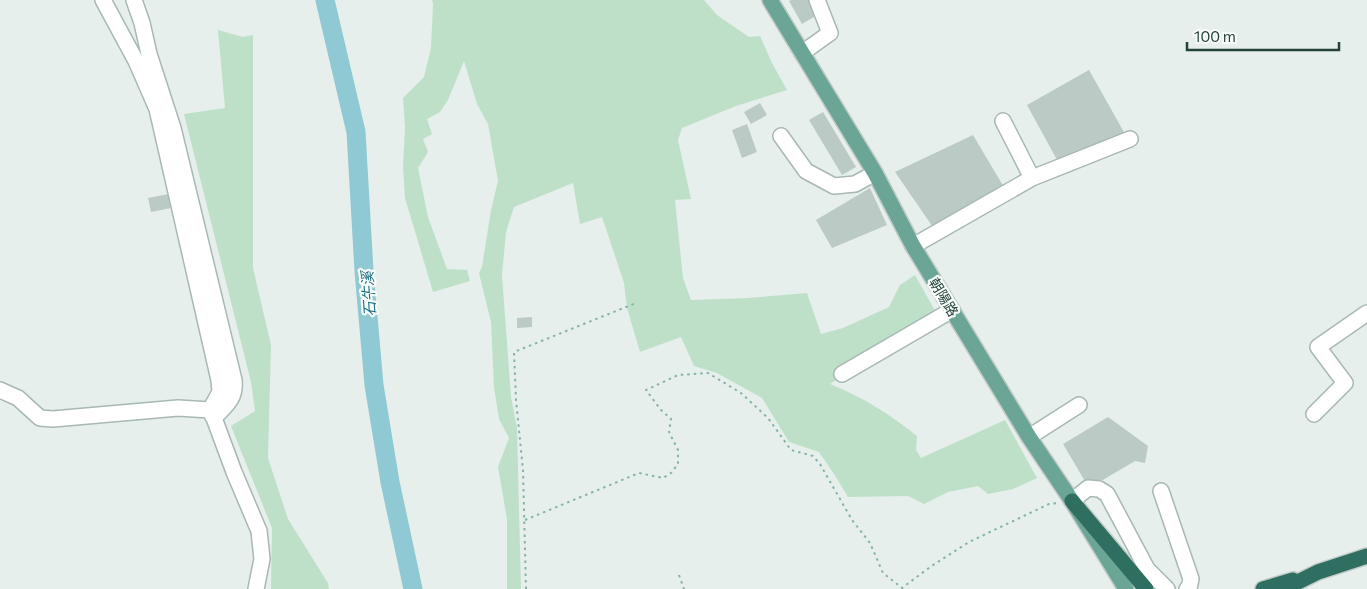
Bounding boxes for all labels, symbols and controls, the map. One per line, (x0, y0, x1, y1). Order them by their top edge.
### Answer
scale bar (1187, 20, 1340, 52)
text: 100 m (1194, 27, 1236, 45)
water label: 石牛溪 (357, 269, 379, 317)
street label: 朝陽路 (926, 275, 962, 319)

